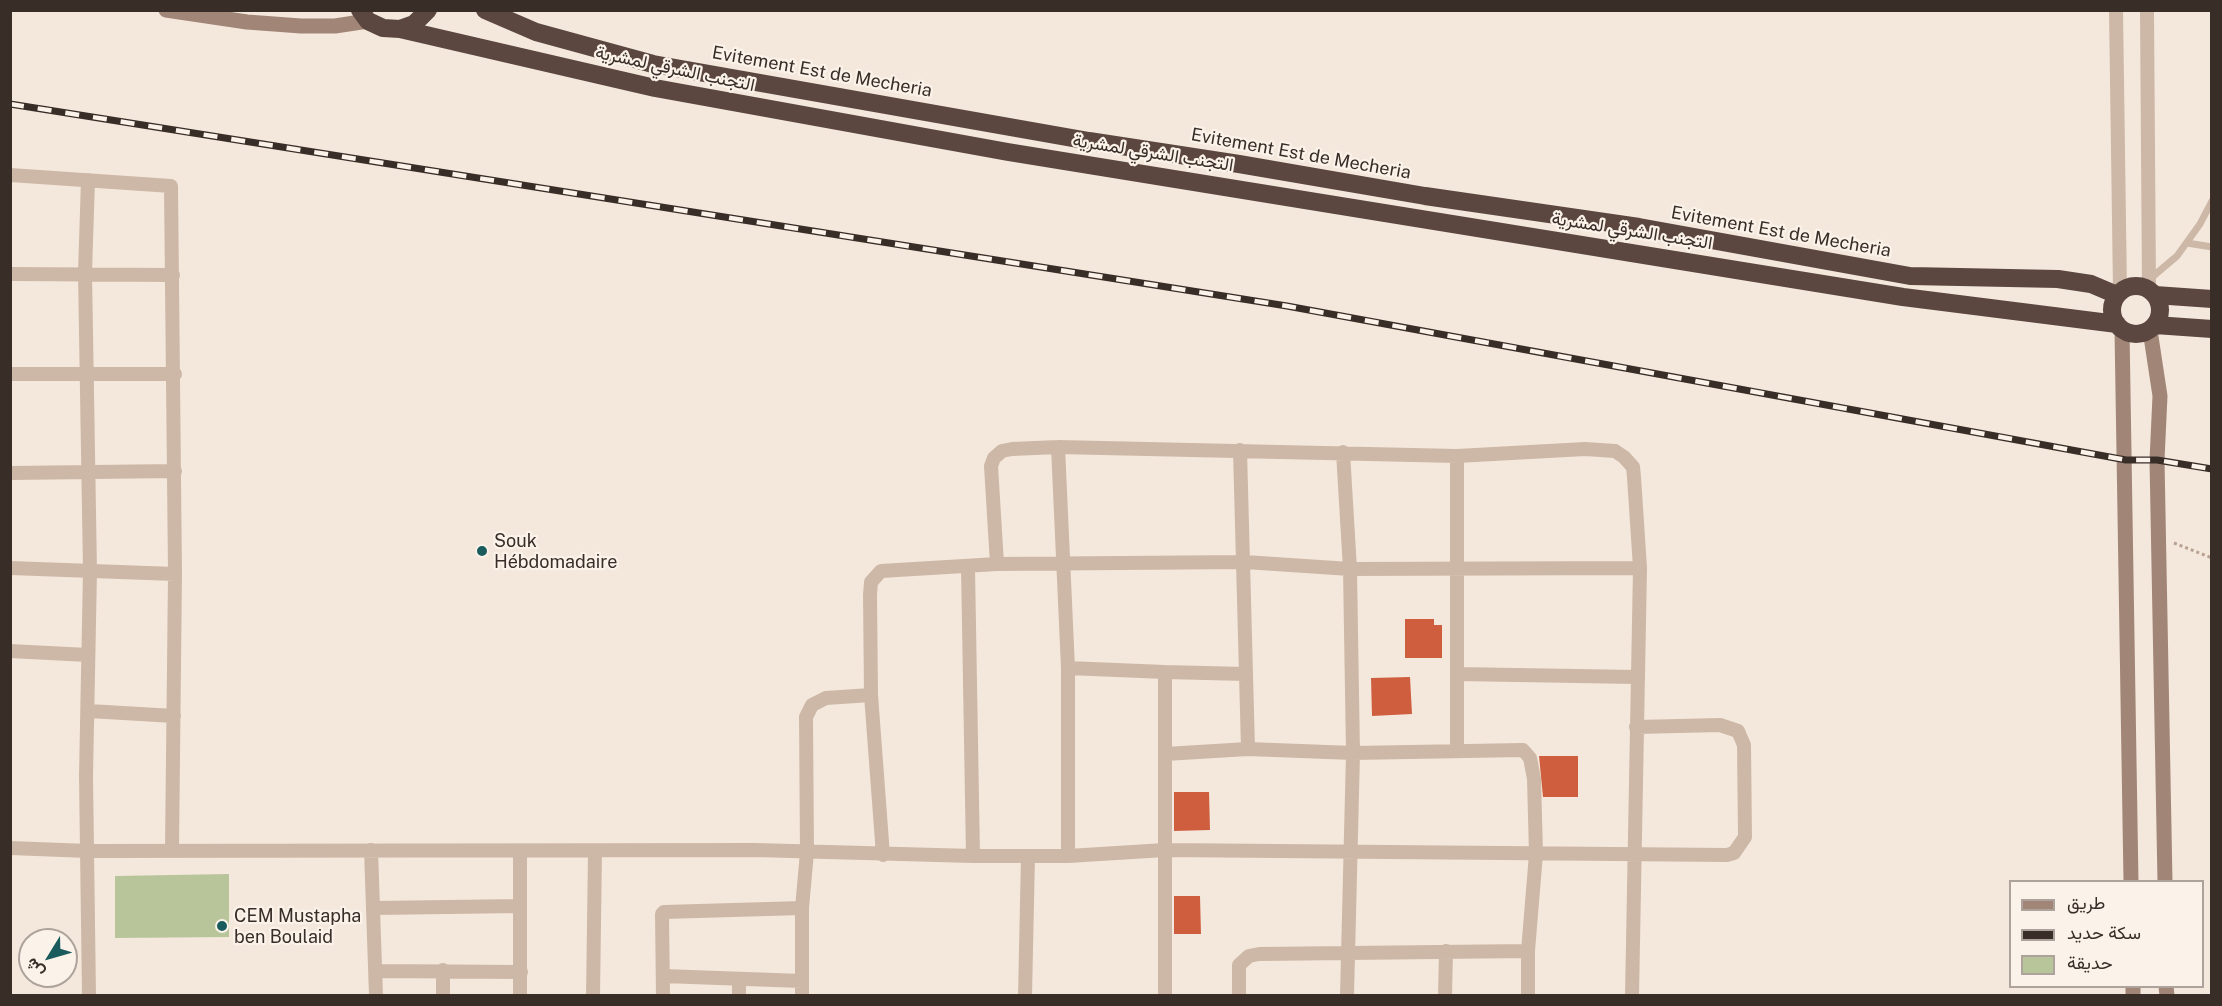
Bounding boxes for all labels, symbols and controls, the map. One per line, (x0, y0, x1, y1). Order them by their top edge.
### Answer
street label: التجنب الشرقي لمشرية (593, 42, 757, 96)
street label: Evitement Est de Mecheria (710, 42, 934, 102)
street label: Evitement Est de Mecheria (1189, 124, 1413, 184)
street label: التجنب الشرقي لمشرية (1071, 130, 1235, 176)
street label: Evitement Est de Mecheria (1669, 202, 1893, 262)
street label: التجنب الشرقي لمشرية (1550, 208, 1714, 254)
place label: Souk Hébdomadaire (494, 530, 617, 572)
marker: Souk Hébdomadaire (475, 544, 489, 558)
legend (2009, 880, 2204, 988)
text: طريق (2067, 892, 2105, 913)
place label: CEM Mustapha ben Boulaid (234, 905, 361, 948)
marker: CEM Mustapha ben Boulaid (215, 919, 229, 933)
text: سكة حديد (2067, 922, 2141, 943)
north arrow (18, 928, 78, 988)
text: حديقة (2067, 952, 2113, 973)
text: ش (21, 955, 48, 981)

